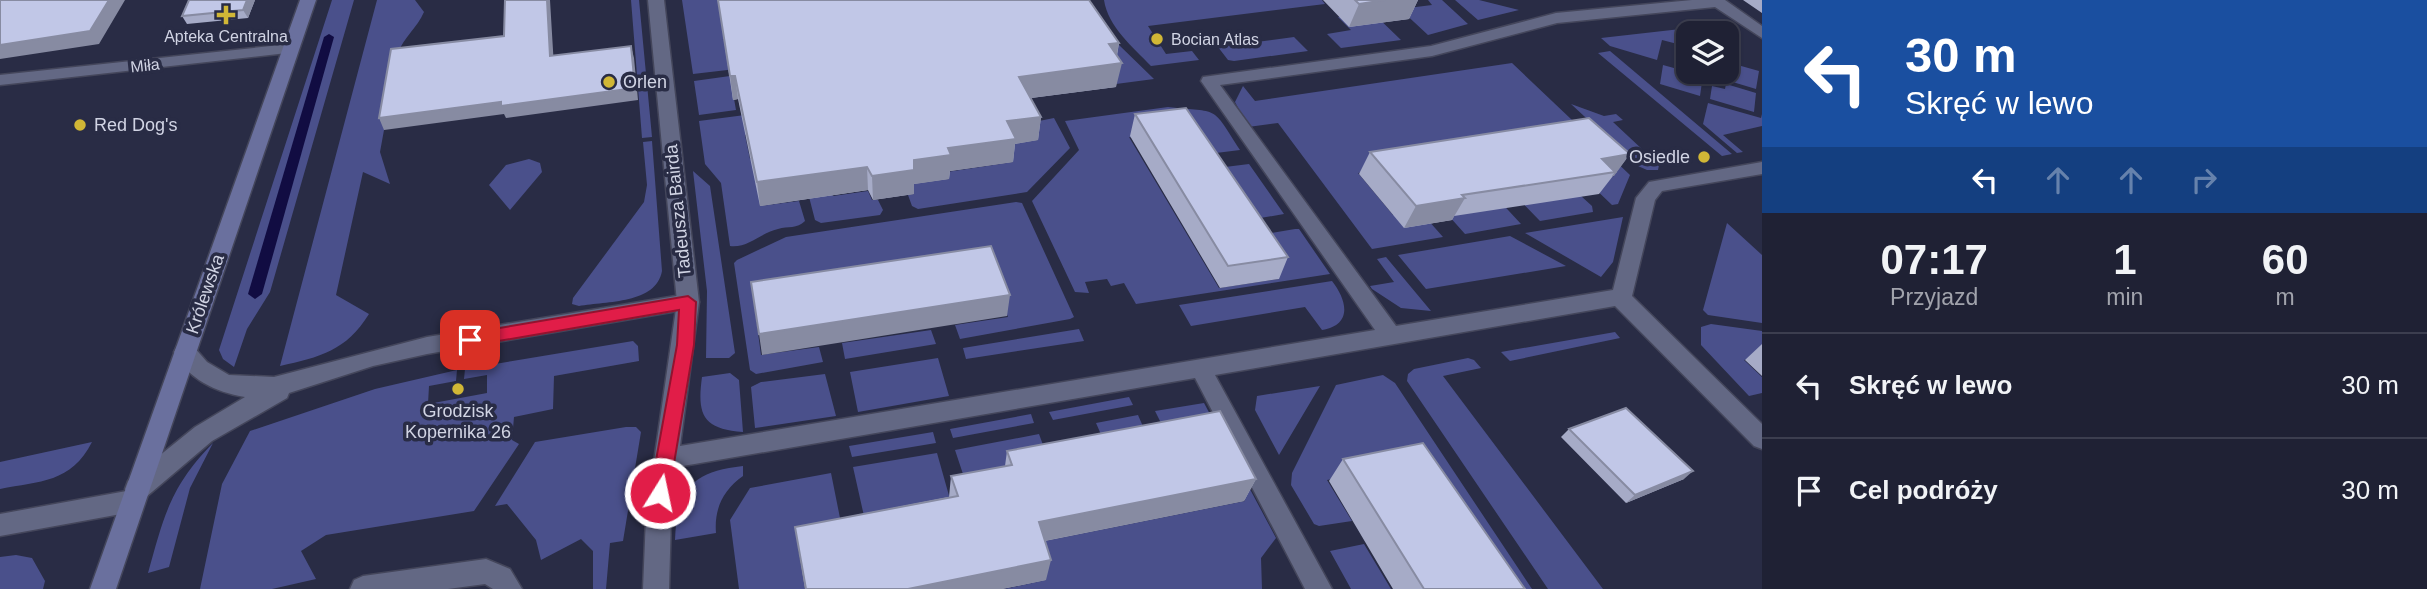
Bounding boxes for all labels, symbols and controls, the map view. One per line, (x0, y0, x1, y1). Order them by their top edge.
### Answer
marker: Apteka Centralna (218, 7, 234, 23)
map controls (1676, 21, 1739, 84)
button: layers (1676, 21, 1739, 84)
place label: Apteka Centralna (164, 28, 288, 45)
icon: left (1790, 28, 1881, 119)
text: 30 m (1905, 28, 2017, 82)
marker: Bocian Atlas (1149, 31, 1165, 47)
place label: Bocian Atlas (1171, 31, 1259, 48)
street label: Miła (130, 56, 161, 75)
place label: Orlen (623, 72, 667, 92)
marker: Orlen (601, 74, 617, 90)
text: Skręć w lewo (1905, 85, 2094, 121)
place label: Red Dog's (94, 115, 177, 135)
marker: Red Dog's (72, 117, 88, 133)
street label: Tadeusza Bairda (661, 142, 695, 279)
place label: Osiedle (1629, 147, 1690, 167)
marker: Osiedle (1696, 149, 1712, 165)
icon: left (1966, 161, 2004, 199)
icon: ahead (2039, 161, 2077, 199)
icon: ahead (2112, 161, 2150, 199)
icon: right (2185, 161, 2223, 199)
text: 07:17 (1880, 236, 1988, 283)
text: 1 (2113, 236, 2137, 283)
text: 60 (2262, 236, 2309, 283)
street label: Królewska (182, 251, 228, 337)
text: Przyjazd (1890, 284, 1978, 310)
text: min (2106, 284, 2143, 310)
text: m (2276, 284, 2295, 310)
pin (440, 310, 500, 370)
icon: arrive (451, 321, 489, 359)
icon: left (1790, 367, 1828, 405)
text: Skręć w lewo (1849, 370, 2012, 400)
text: 30 m (2341, 370, 2399, 400)
marker: Grodzisk Kopernika 26 (450, 381, 466, 397)
place label: Grodzisk Kopernika 26 (405, 401, 511, 442)
position arrow (623, 456, 697, 530)
icon: arrive (1790, 472, 1828, 510)
text: Cel podróży (1849, 475, 1998, 505)
text: 30 m (2341, 475, 2399, 505)

